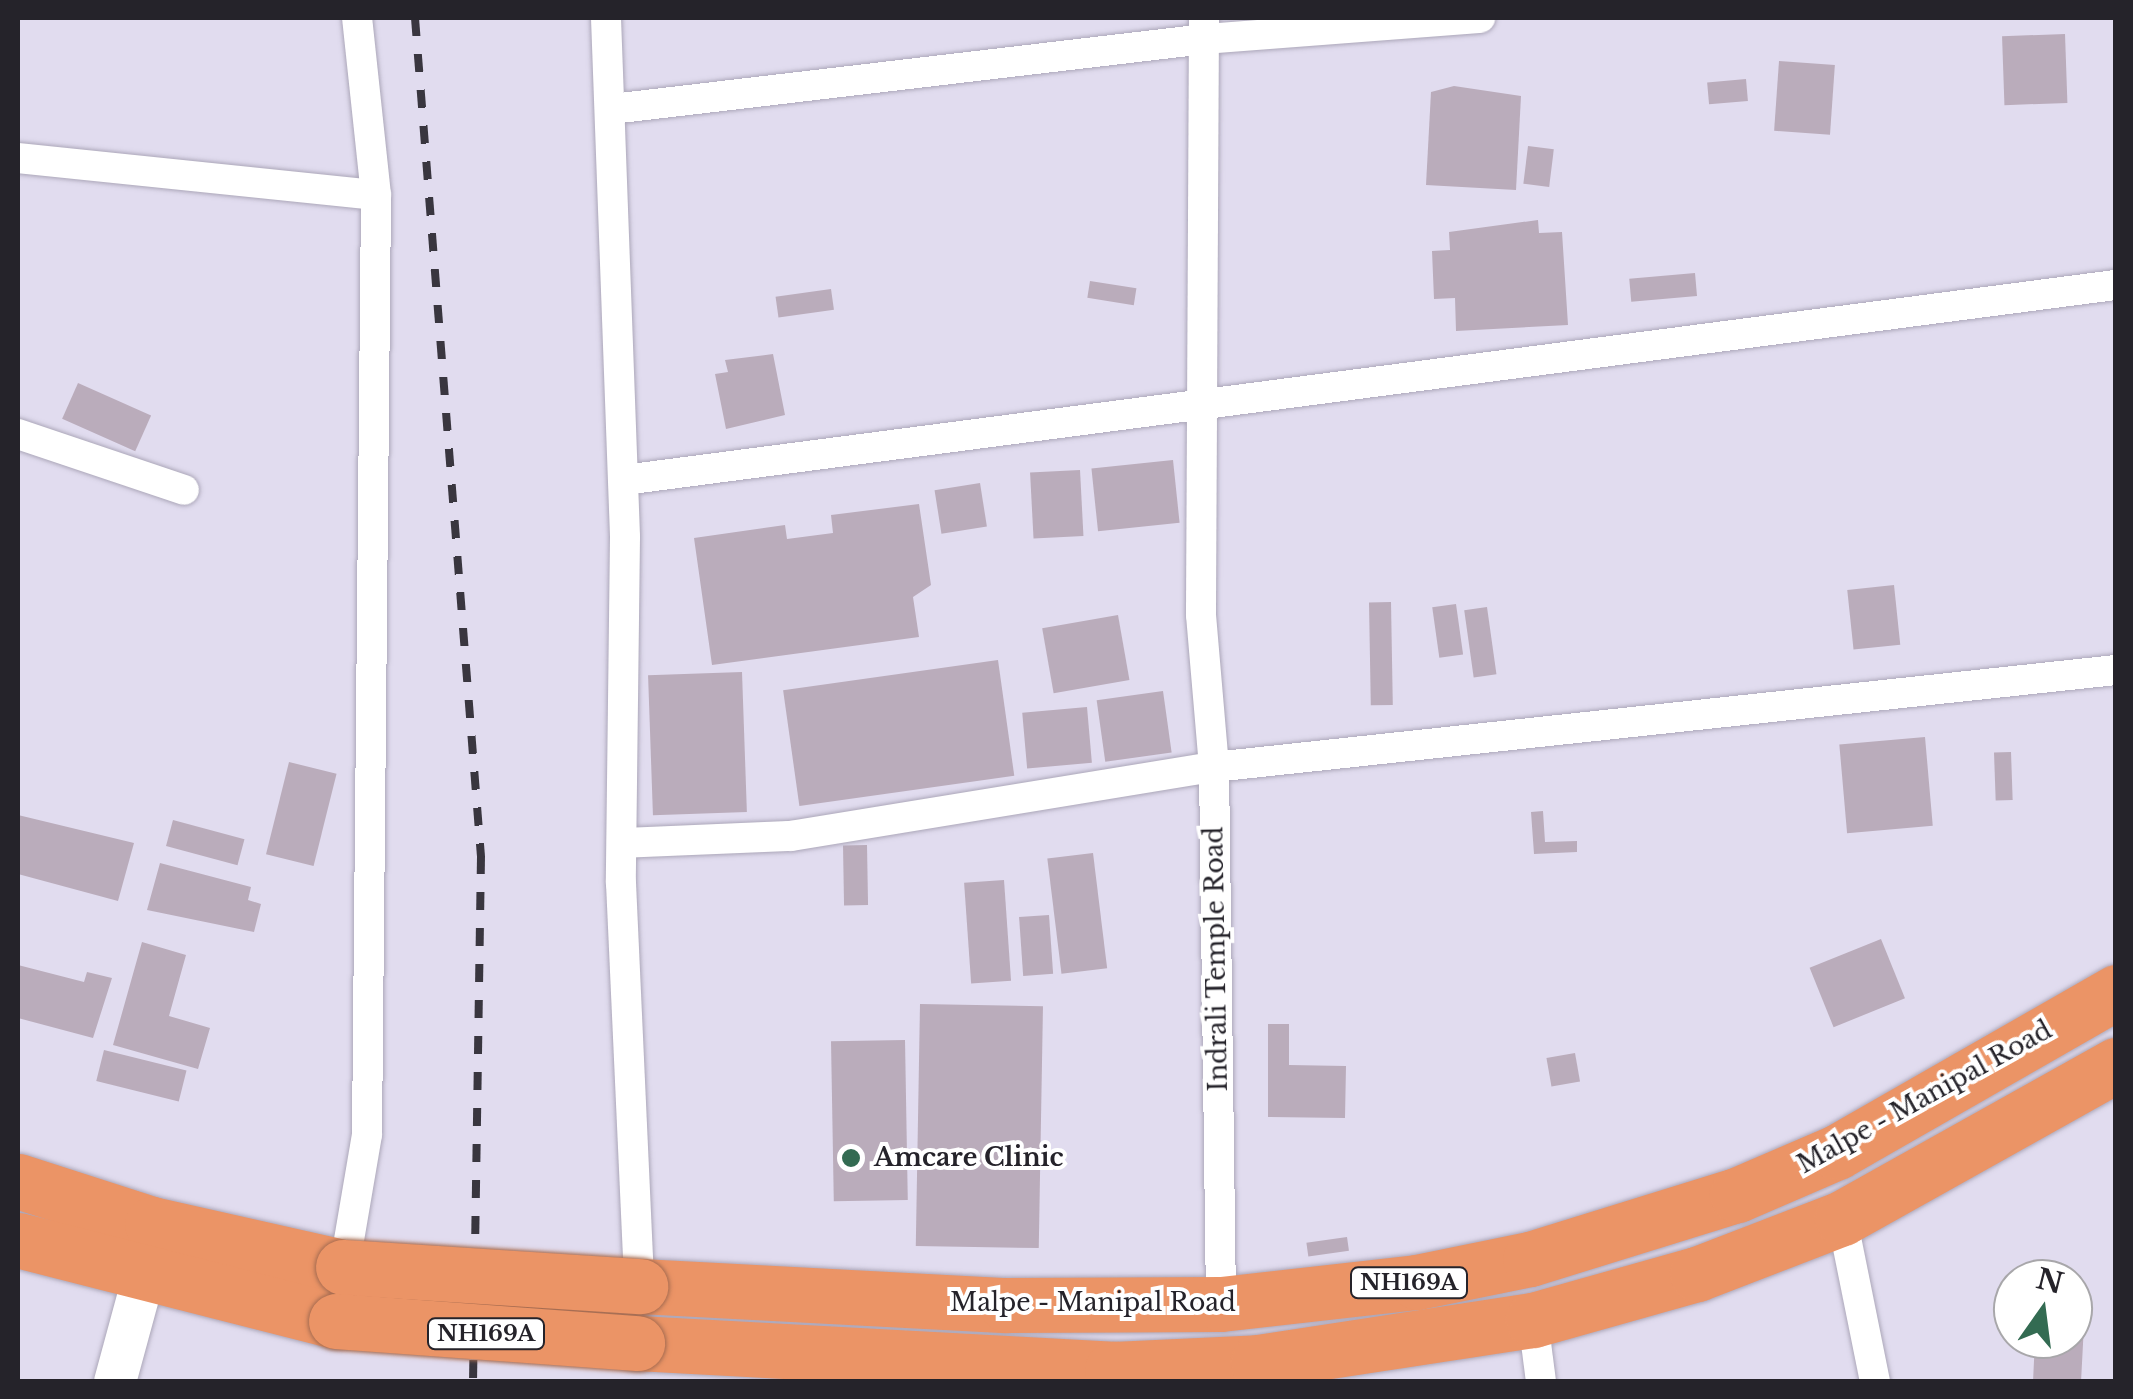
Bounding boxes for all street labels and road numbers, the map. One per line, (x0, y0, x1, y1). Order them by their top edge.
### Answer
street label: Indrali Temple Road (1200, 826, 1234, 1092)
street label: Malpe - Manipal Road (1793, 1016, 2057, 1180)
road number: NH169A (1349, 1266, 1469, 1300)
street label: Malpe - Manipal Road (950, 1288, 1236, 1318)
road number: NH169A (426, 1317, 546, 1351)

